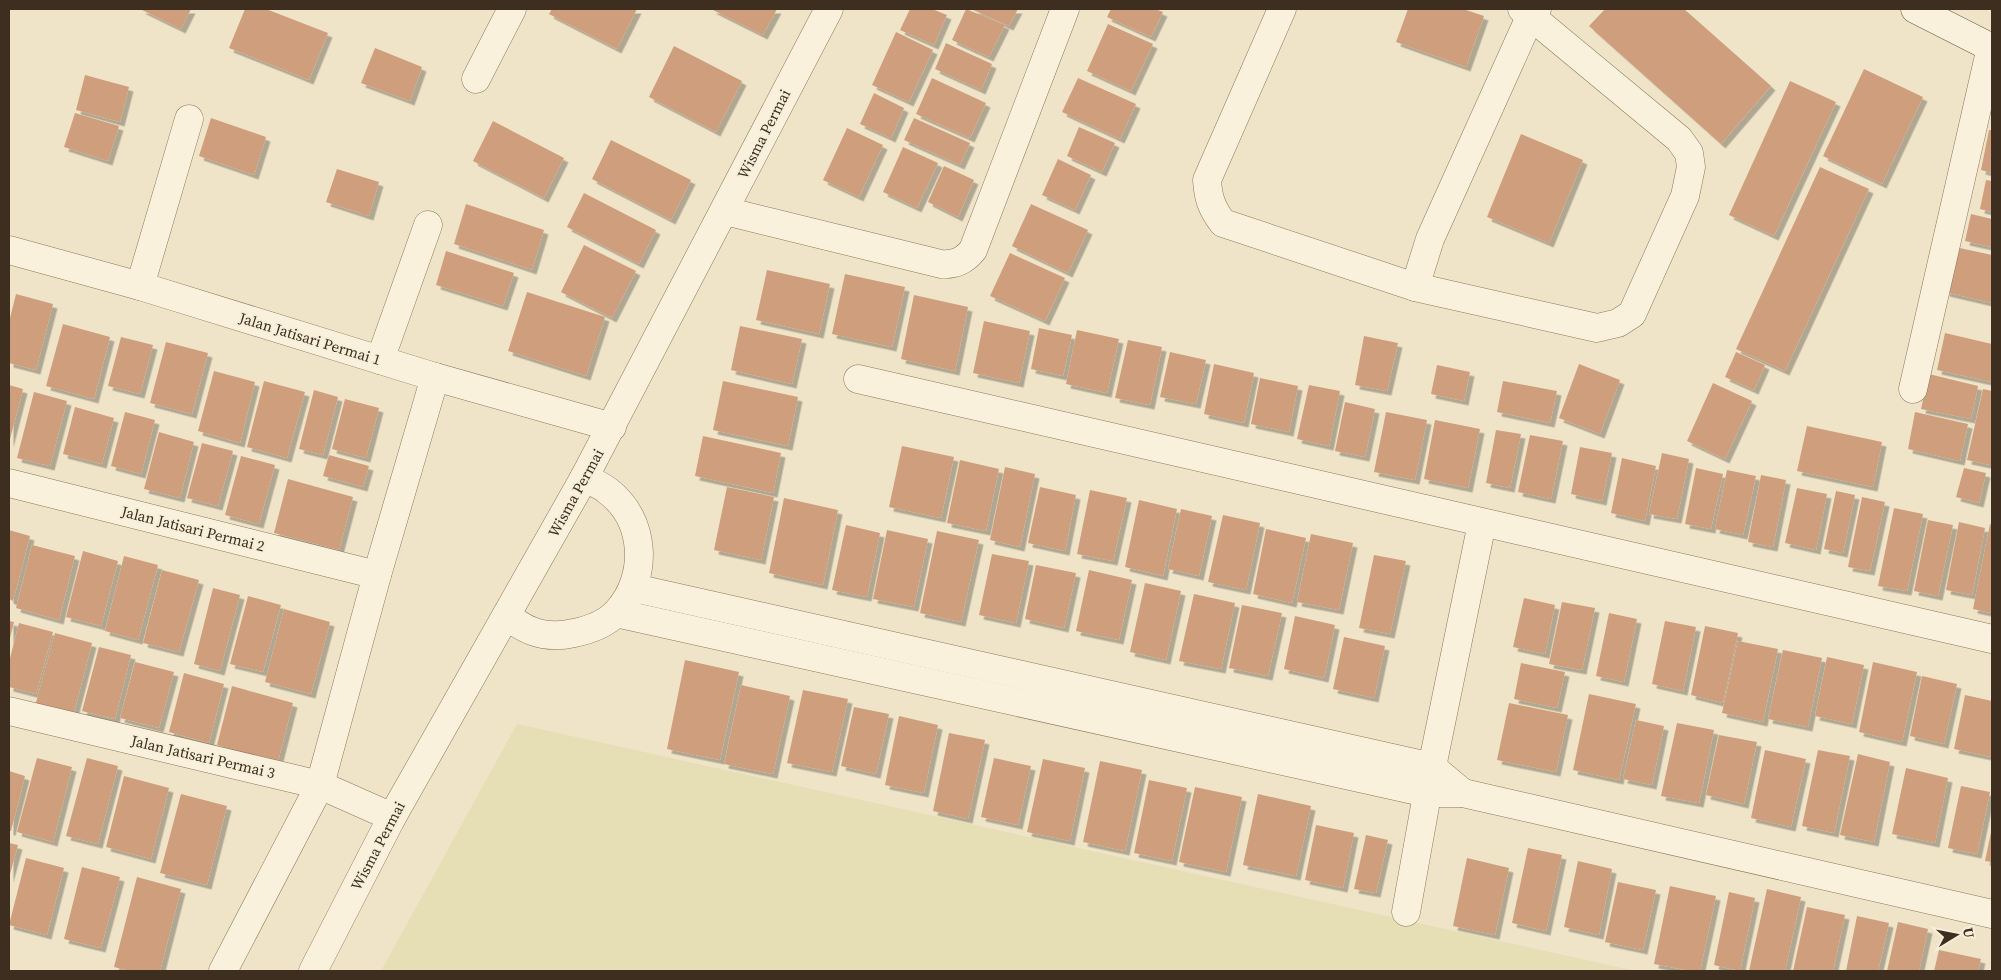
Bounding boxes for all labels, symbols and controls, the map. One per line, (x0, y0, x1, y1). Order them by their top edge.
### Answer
street label: Wisma Permai (732, 85, 795, 182)
street label: Jalan Jatisari Permai 1 (236, 307, 384, 370)
street label: Wisma Permai (543, 445, 608, 541)
street label: Jalan Jatisari Permai 2 (118, 500, 267, 556)
street label: Jalan Jatisari Permai 3 (128, 730, 277, 783)
street label: Wisma Permai (345, 798, 410, 894)
north arrow (1931, 910, 1981, 960)
text: U (1958, 926, 1980, 940)

